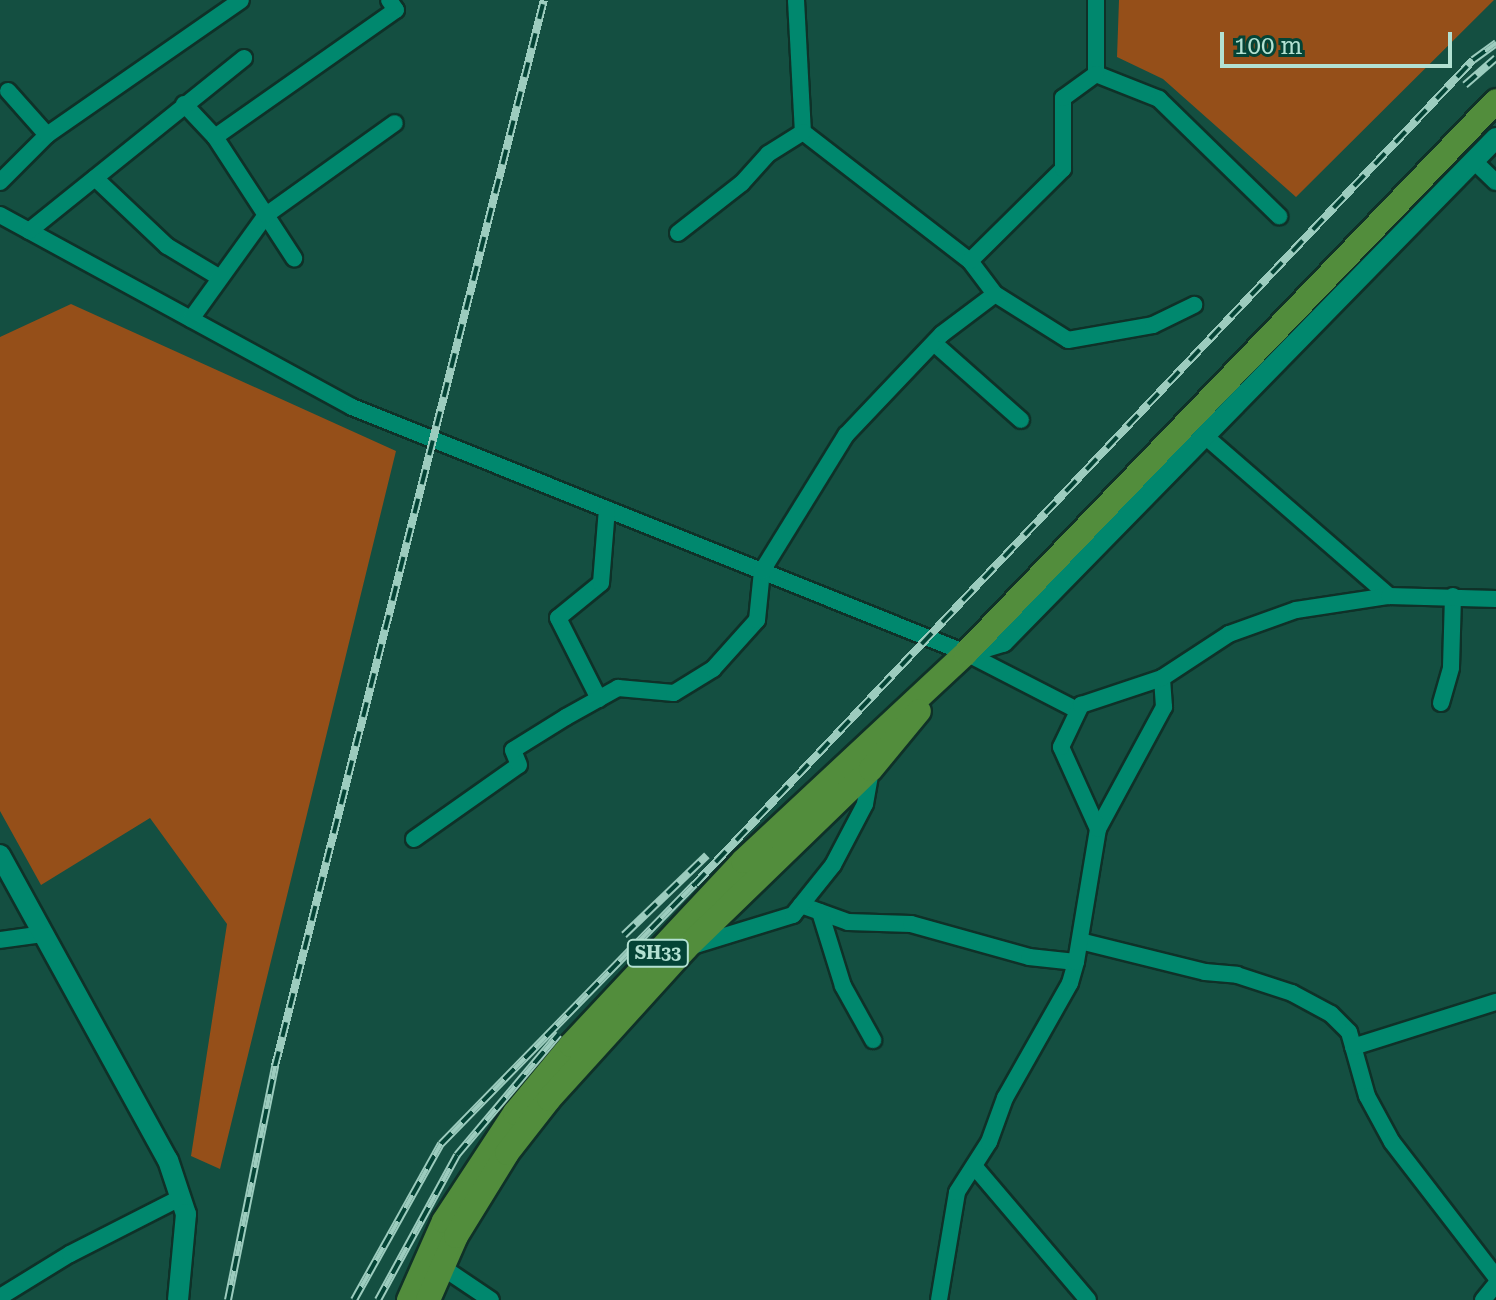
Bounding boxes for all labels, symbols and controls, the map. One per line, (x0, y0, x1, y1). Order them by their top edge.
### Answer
scale bar (1224, 16, 1456, 66)
text: 100 m (1234, 32, 1302, 60)
road number: SH33 (626, 939, 690, 967)

